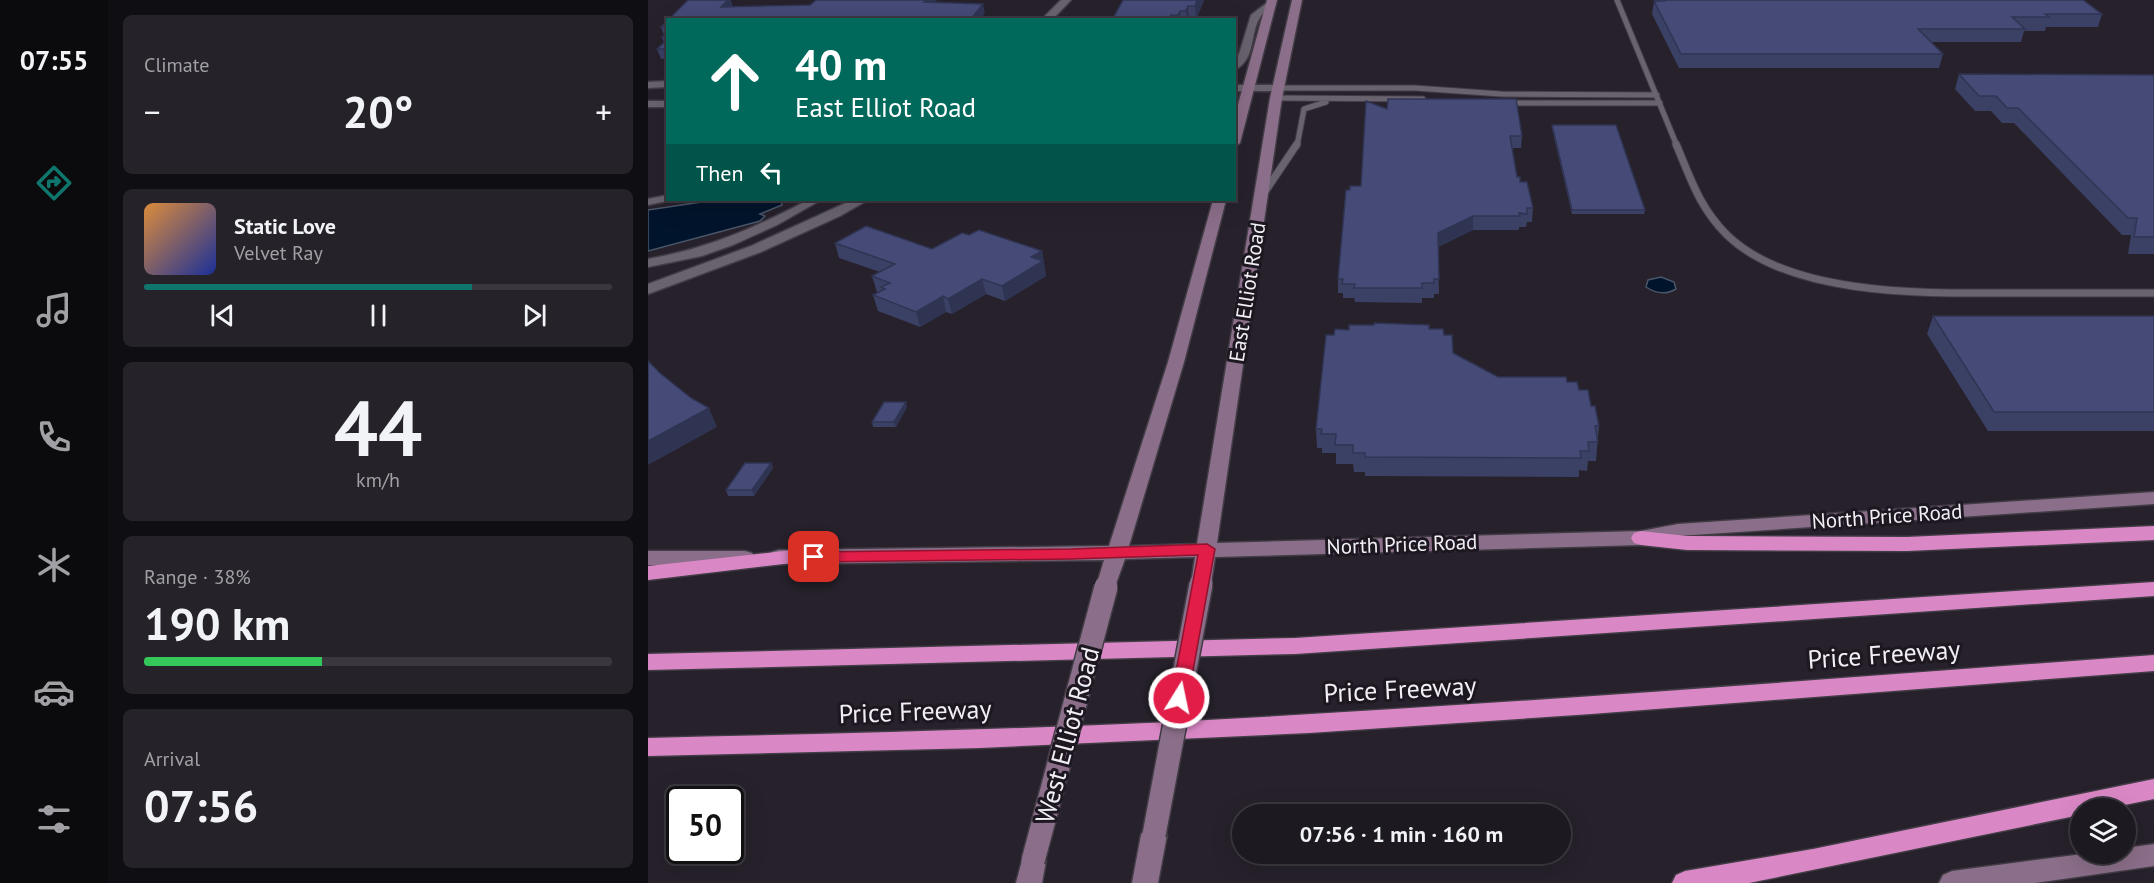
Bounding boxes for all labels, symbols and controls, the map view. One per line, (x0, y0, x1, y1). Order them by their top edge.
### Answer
text: 40 m (795, 37, 887, 92)
icon: ahead (696, 42, 774, 120)
text: 07:55 (20, 43, 88, 77)
text: Climate (144, 52, 210, 78)
text: 20° (343, 82, 413, 140)
text: − (144, 90, 161, 133)
text: + (595, 90, 612, 133)
text: East Elliot Road (795, 90, 976, 124)
icon: left (755, 156, 788, 189)
text: Then (696, 159, 743, 187)
icon: directions (33, 162, 75, 204)
text: Static Love (234, 212, 336, 240)
street label: East Elliot Road (1223, 220, 1271, 364)
text: Velvet Ray (234, 240, 323, 266)
icon: music (33, 289, 75, 331)
icon: previous (206, 299, 239, 332)
icon: pause (362, 299, 395, 332)
icon: next (518, 299, 551, 332)
text: 44 (334, 377, 422, 478)
icon: phone (33, 416, 75, 458)
text: km/h (356, 467, 400, 493)
street label: North Price Road (1811, 497, 1963, 535)
street label: North Price Road (1326, 528, 1478, 560)
pin (788, 531, 839, 582)
icon: arrive (797, 540, 830, 573)
icon: climate (33, 544, 75, 586)
text: Range · 38% (144, 564, 251, 590)
text: 190 km (144, 594, 290, 652)
street label: Price Freeway (1807, 632, 1961, 676)
street label: West Elliot Road (1028, 643, 1106, 827)
position arrow (1147, 666, 1211, 730)
street label: Price Freeway (1323, 669, 1477, 709)
icon: car (33, 671, 75, 713)
street label: Price Freeway (838, 692, 992, 730)
text: Arrival (144, 746, 200, 772)
text: 07:56 (144, 776, 258, 834)
speed limit sign: 50 (666, 786, 744, 864)
icon: filters (33, 798, 75, 840)
map controls (2070, 798, 2136, 864)
button: layers (2070, 798, 2136, 864)
text: 07:56 · 1 min · 160 m (1300, 820, 1503, 848)

